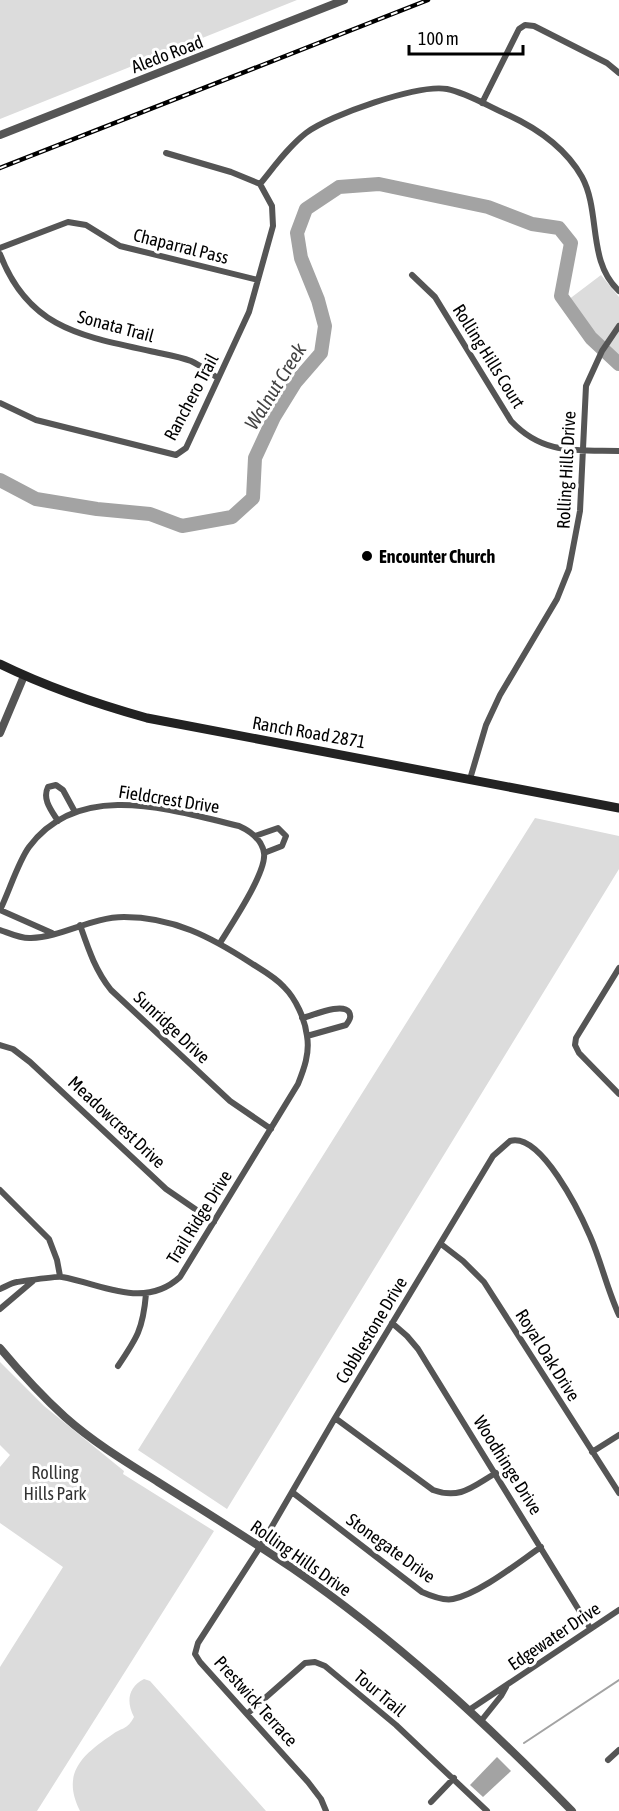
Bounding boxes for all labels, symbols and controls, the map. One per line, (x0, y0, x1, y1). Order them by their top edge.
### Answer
scale bar (409, 18, 523, 56)
text: 100 m (418, 28, 459, 49)
street label: Aledo Road (128, 31, 206, 77)
street label: Chaparral Pass (131, 224, 231, 268)
street label: Rolling Hills Court (449, 300, 529, 412)
street label: Sonata Trail (76, 306, 157, 346)
water label: Walnut Creek (239, 339, 311, 433)
street label: Ranchero Trail (159, 350, 223, 444)
street label: Rolling Hills Drive (552, 411, 580, 529)
place label: Encounter Church (379, 546, 495, 567)
marker: Encounter Church (360, 549, 374, 563)
street label: Ranch Road 2871 (251, 712, 367, 752)
street label: Fieldcrest Drive (117, 781, 221, 817)
street label: Sunridge Drive (130, 987, 214, 1067)
street label: Meadowcrest Drive (64, 1072, 170, 1172)
street label: Trail Ridge Drive (162, 1166, 236, 1268)
street label: Cobblestone Drive (331, 1273, 411, 1387)
street label: Royal Oak Drive (511, 1305, 585, 1405)
street label: Woodhinge Drive (469, 1412, 547, 1518)
park label: Rolling Hills Park (23, 1462, 87, 1504)
street label: Stonegate Drive (343, 1509, 439, 1587)
street label: Rolling Hills Drive (247, 1516, 355, 1600)
street label: Edgewater Drive (504, 1598, 604, 1674)
street label: Prestwick Terrace (210, 1652, 302, 1750)
street label: Tour Trail (350, 1665, 410, 1721)

